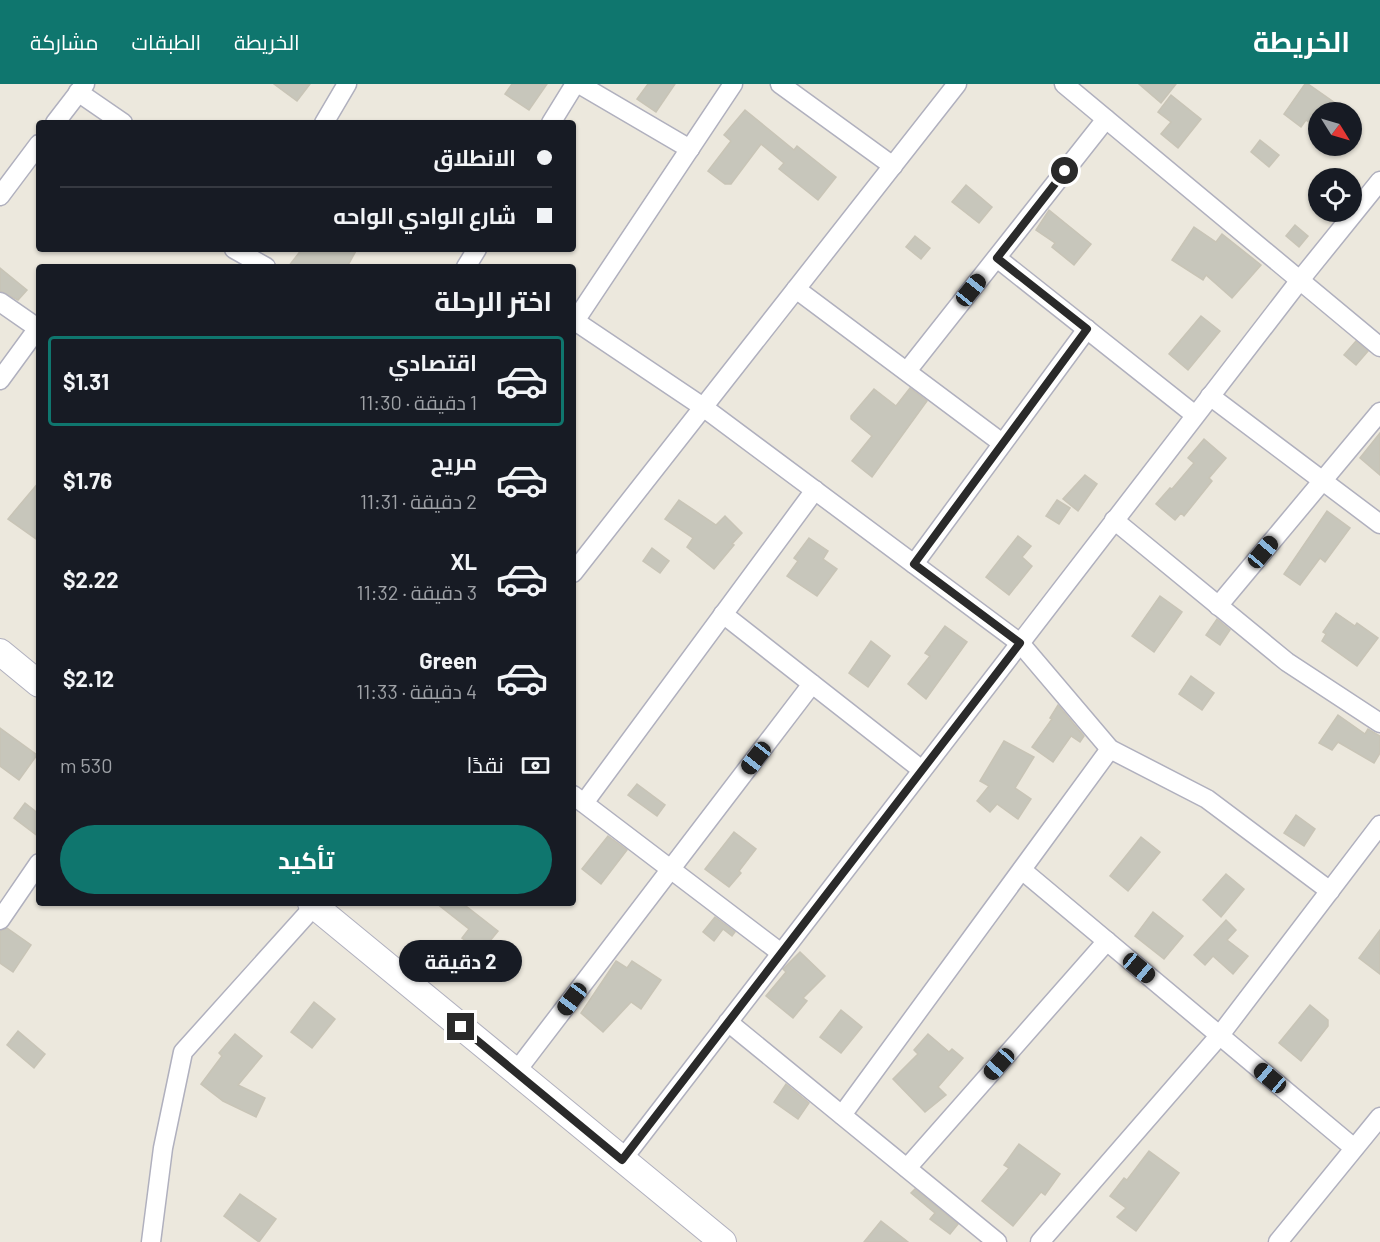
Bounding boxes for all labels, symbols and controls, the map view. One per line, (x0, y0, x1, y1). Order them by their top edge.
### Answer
text: الخريطة (1253, 24, 1350, 58)
text: مشاركة (30, 29, 99, 54)
text: الطبقات (132, 29, 201, 54)
text: الخريطة (234, 29, 300, 54)
north arrow (1308, 102, 1362, 156)
map controls (1308, 102, 1362, 222)
text: الانطلاق (433, 144, 516, 170)
route start (1051, 157, 1078, 184)
button: locate (1308, 168, 1362, 222)
text: شارع الوادي الواحه (333, 202, 516, 228)
car (953, 270, 989, 310)
text: اختر الرحلة (434, 284, 552, 316)
text: اقتصادي (388, 349, 477, 375)
icon: car (495, 354, 549, 408)
text: $1.31 (63, 368, 109, 394)
text: 1 دقيقة · 11:30 (359, 390, 477, 414)
text: مريح (431, 448, 477, 474)
icon: car (495, 453, 549, 507)
text: $1.76 (63, 467, 112, 493)
text: 2 دقيقة · 11:31 (360, 489, 477, 513)
car (1245, 532, 1281, 572)
text: XL (451, 548, 477, 574)
icon: car (495, 552, 549, 606)
text: $2.22 (63, 566, 118, 592)
text: 3 دقيقة · 11:32 (357, 580, 477, 604)
text: Green (419, 647, 477, 673)
icon: car (495, 651, 549, 705)
text: $2.12 (63, 665, 114, 691)
text: 4 دقيقة · 11:33 (356, 679, 477, 703)
car (738, 738, 774, 778)
icon: cash (519, 749, 552, 782)
text: نقدًا (466, 751, 504, 777)
text: 530 m (60, 753, 112, 777)
button: تأكيد (60, 825, 552, 894)
callout: 2 دقيقة (400, 940, 522, 982)
text: 2 دقيقة (425, 949, 496, 973)
car (1119, 950, 1159, 986)
car (554, 979, 590, 1019)
route end (447, 1013, 474, 1040)
car (980, 1045, 1018, 1083)
car (1250, 1060, 1290, 1096)

